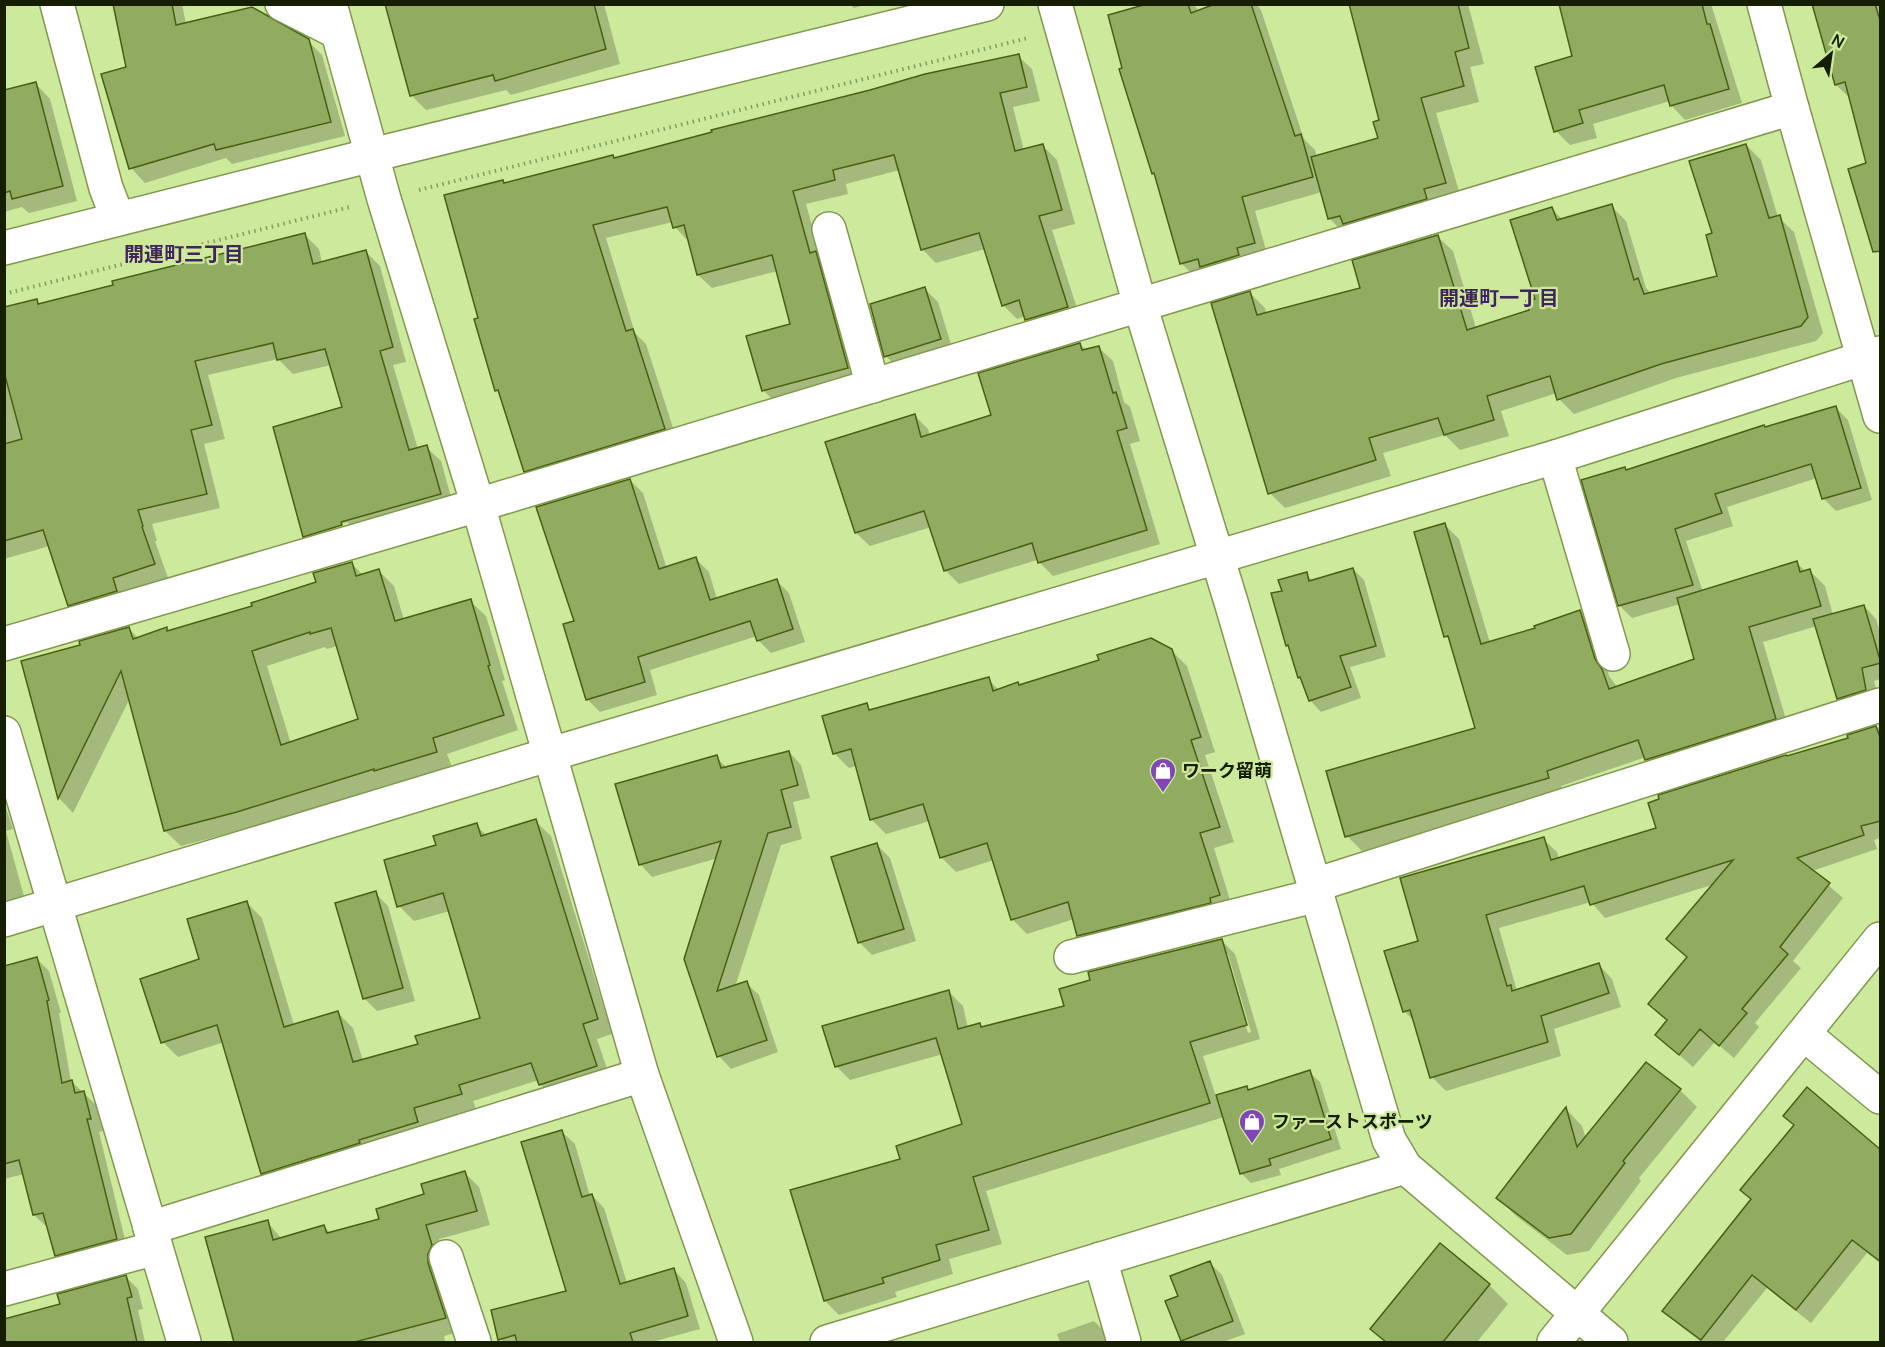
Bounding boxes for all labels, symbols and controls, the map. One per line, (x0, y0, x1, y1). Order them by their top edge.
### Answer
north arrow (1801, 24, 1861, 84)
text: N (1828, 28, 1849, 53)
district label: 開運町三丁目 (124, 240, 244, 267)
district label: 開運町一丁目 (1439, 284, 1559, 311)
shop icon: ワーク留萌 (1148, 756, 1178, 794)
place label: ワーク留萌 (1182, 758, 1272, 782)
shop icon: ファーストスポーツ (1237, 1107, 1267, 1145)
place label: ファーストスポーツ (1272, 1109, 1433, 1133)

